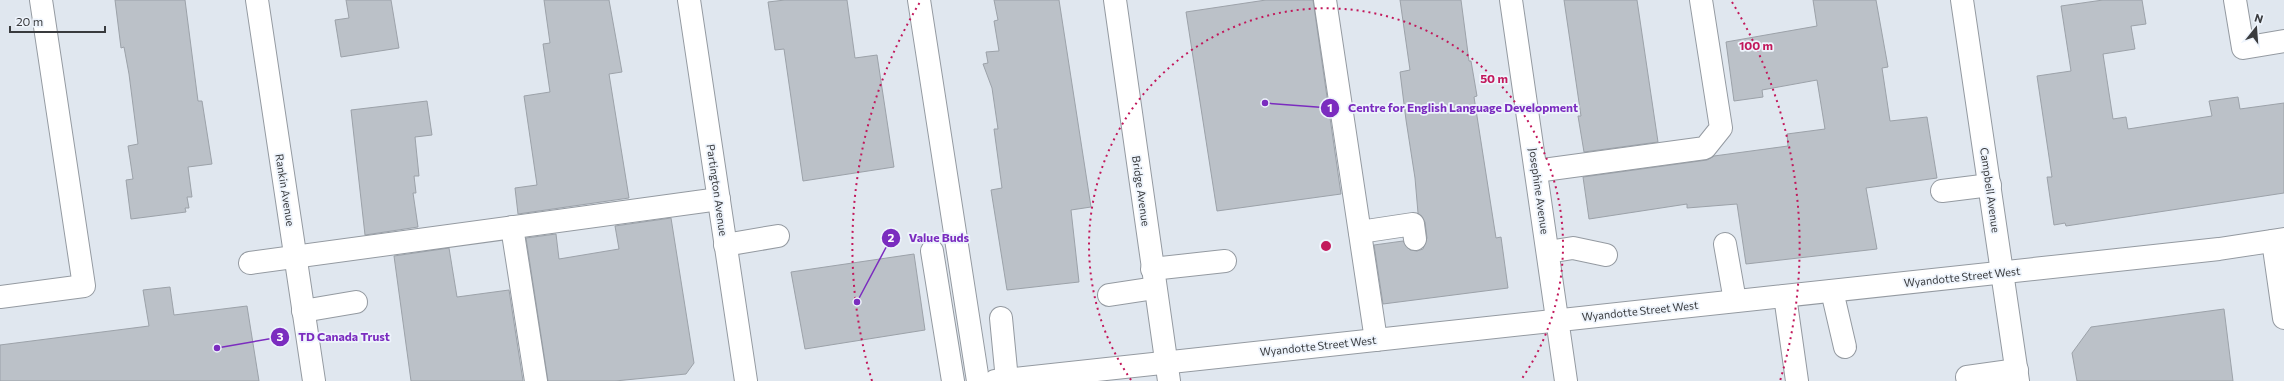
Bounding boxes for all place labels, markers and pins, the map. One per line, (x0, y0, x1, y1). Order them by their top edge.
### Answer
callout: Centre for English Language Development (1320, 96, 1586, 120)
callout: Value Buds (881, 226, 977, 250)
centre of rings (1319, 239, 1333, 253)
callout: TD Canada Trust (270, 325, 398, 349)

